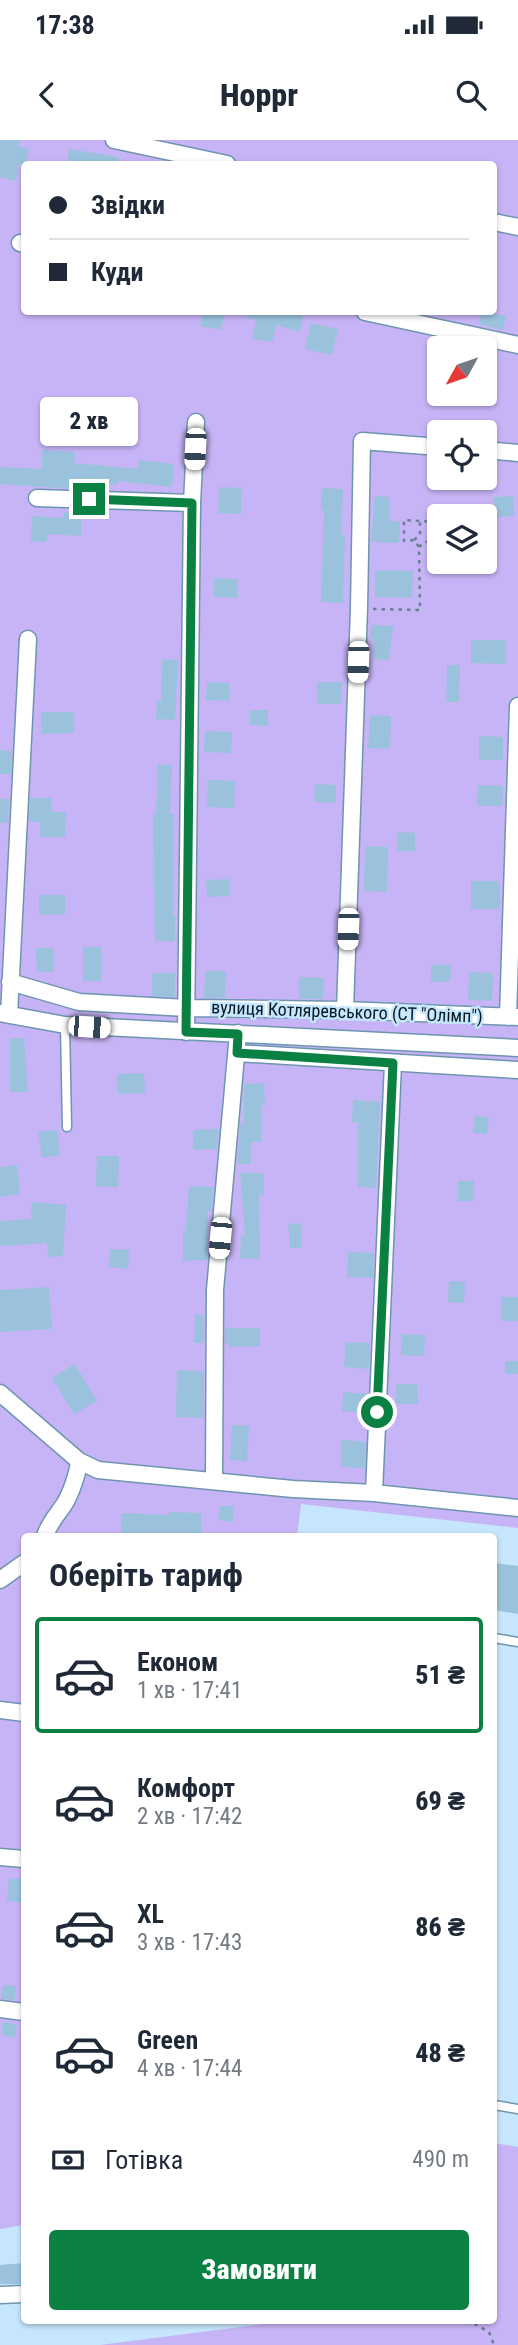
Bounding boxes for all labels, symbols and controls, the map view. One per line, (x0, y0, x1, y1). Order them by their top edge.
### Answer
text: 17:38 (35, 10, 95, 40)
icon: back (28, 76, 66, 114)
text: Hoppr (220, 76, 298, 114)
icon: search (452, 76, 490, 114)
text: Звідки (91, 190, 165, 220)
text: Куди (91, 257, 143, 287)
north arrow (427, 336, 497, 406)
map controls (427, 336, 497, 574)
callout: 2 хв (40, 398, 138, 446)
text: 2 хв (70, 408, 108, 435)
button: locate (427, 420, 497, 490)
car (184, 427, 207, 471)
route end (73, 483, 105, 515)
button: layers (427, 504, 497, 574)
car (347, 641, 370, 683)
car (337, 908, 360, 950)
street label: вулиця Котляревського (СТ "Олімп") (211, 996, 483, 1028)
car (68, 1015, 111, 1039)
car (208, 1216, 233, 1260)
route start (361, 1396, 393, 1428)
text: Оберіть тариф (49, 1556, 243, 1594)
icon: car (53, 1644, 116, 1707)
text: Економ (137, 1647, 218, 1677)
text: 51 ₴ (415, 1660, 465, 1690)
text: 1 хв · 17:41 (137, 1677, 242, 1704)
icon: car (53, 1770, 116, 1833)
text: Комфорт (137, 1773, 235, 1803)
text: 69 ₴ (415, 1786, 465, 1816)
text: 2 хв · 17:42 (137, 1803, 242, 1830)
icon: car (53, 1896, 116, 1959)
text: XL (137, 1899, 164, 1929)
text: 86 ₴ (415, 1912, 465, 1942)
text: 3 хв · 17:43 (137, 1929, 242, 1956)
icon: car (53, 2022, 116, 2085)
text: Green (137, 2025, 198, 2055)
text: 48 ₴ (415, 2038, 465, 2068)
text: 4 хв · 17:44 (137, 2055, 242, 2082)
icon: cash (49, 2141, 87, 2179)
text: Готівка (105, 2145, 183, 2175)
text: 490 m (412, 2146, 469, 2173)
button: Замовити (49, 2230, 469, 2310)

